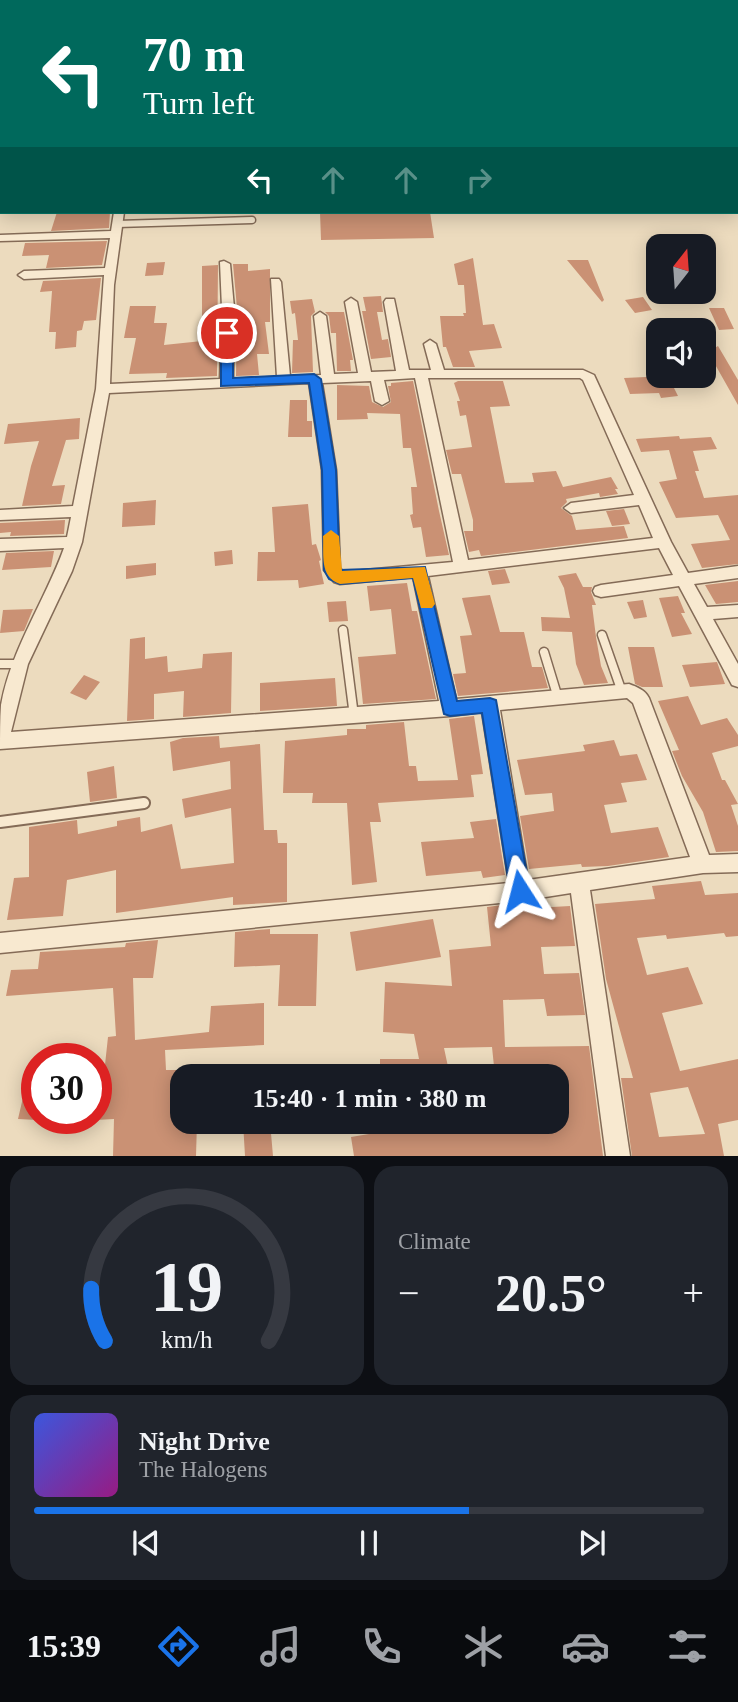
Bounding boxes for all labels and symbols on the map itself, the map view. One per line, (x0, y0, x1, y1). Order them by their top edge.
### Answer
north arrow (646, 234, 716, 304)
pin (197, 303, 257, 363)
position arrow (483, 854, 557, 928)
speed limit sign: 30 (21, 1043, 112, 1134)

